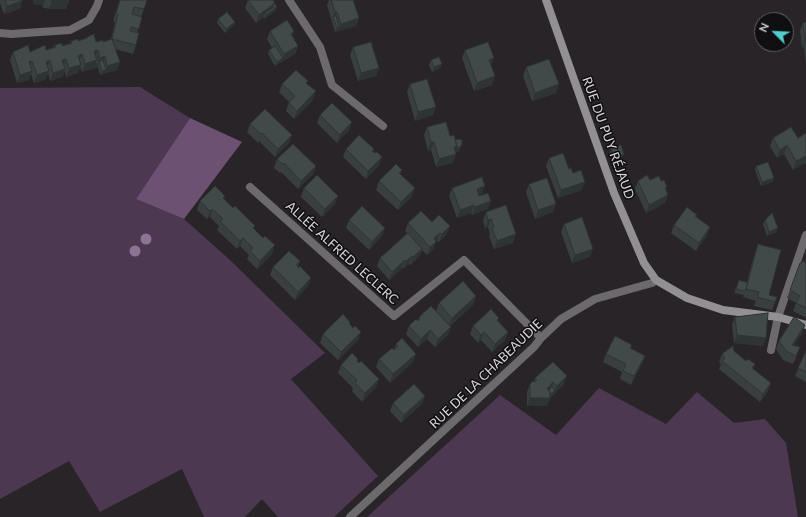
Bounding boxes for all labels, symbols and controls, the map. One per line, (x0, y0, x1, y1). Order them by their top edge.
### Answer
north arrow (754, 12, 794, 52)
text: N (756, 21, 771, 34)
street label: RUE DU PUY RÉJAUD (579, 75, 637, 201)
street label: ALLÉE ALFRED LECLERC (283, 198, 401, 308)
street label: RUE DE LA CHABEAUDIE (426, 316, 546, 432)

